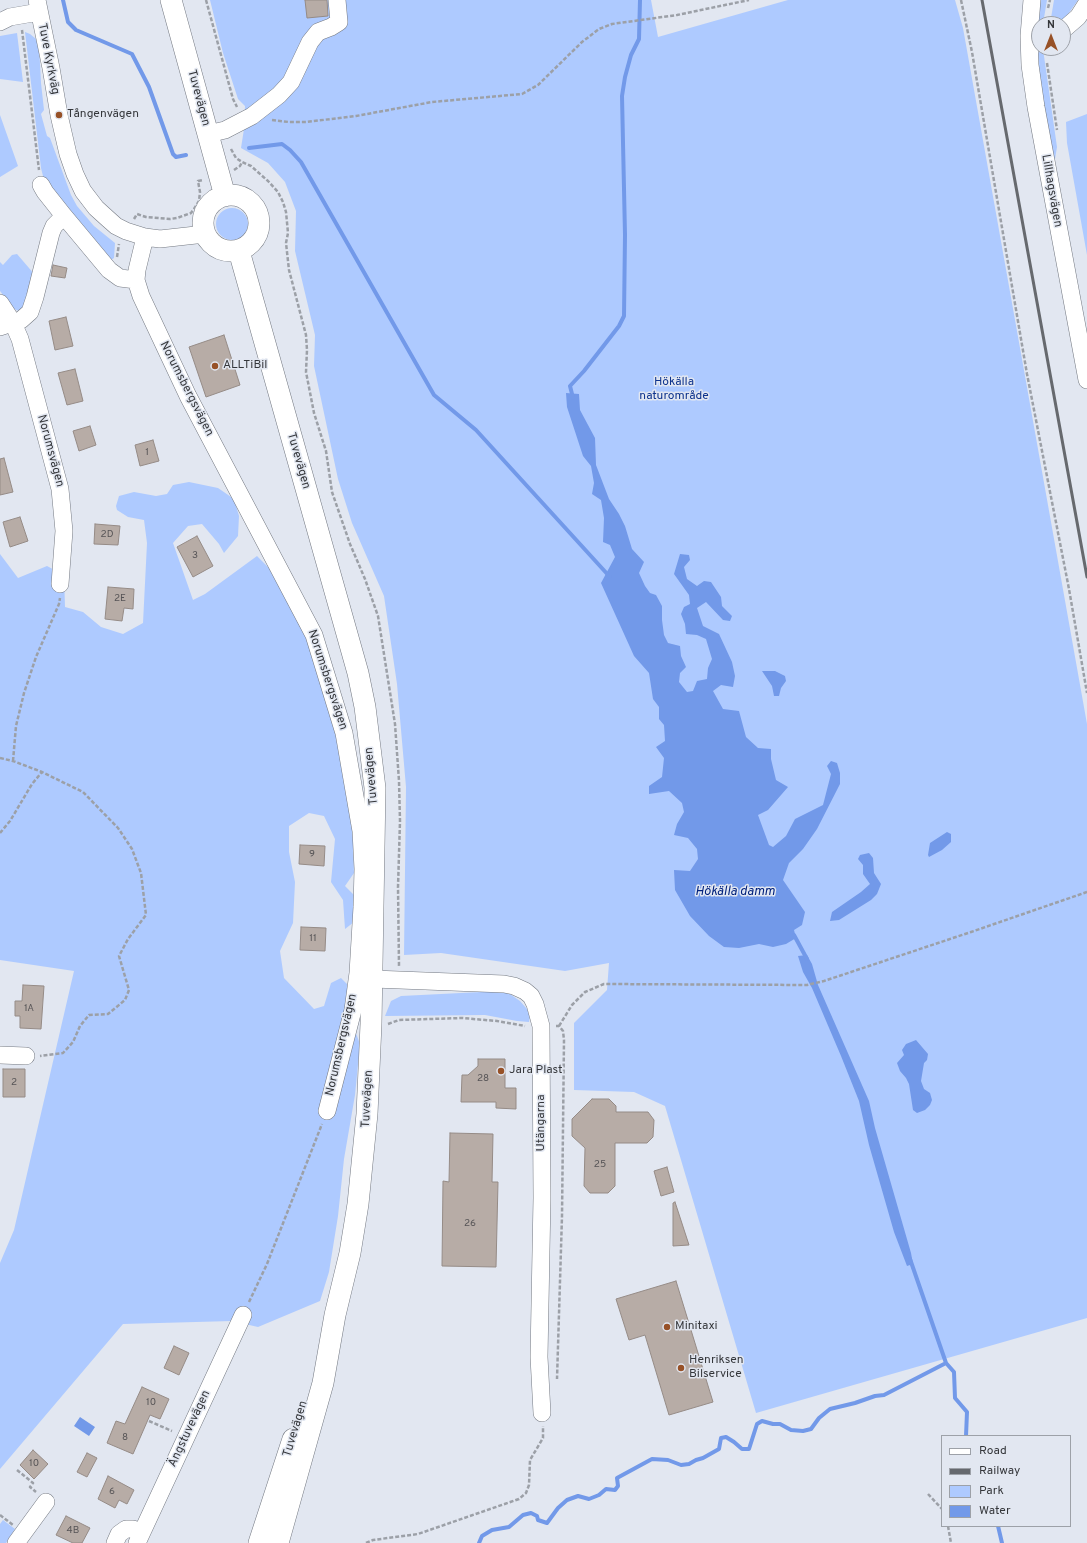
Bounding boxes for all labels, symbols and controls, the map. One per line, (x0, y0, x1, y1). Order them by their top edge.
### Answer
north arrow (1031, 16, 1071, 56)
text: N (1047, 18, 1055, 32)
street label: Tuve Kyrkväg (34, 22, 62, 96)
street label: Tuvevägen (184, 68, 212, 128)
place label: Tångenvägen (67, 108, 139, 122)
marker: Tångenvägen (54, 110, 64, 120)
street label: Lillhagsvägen (1038, 153, 1064, 229)
street label: Norumsbergsvägen (156, 339, 216, 439)
place label: ALLTiBil (223, 359, 267, 373)
marker: ALLTiBil (210, 361, 220, 371)
park label: Hökälla naturområde (639, 376, 709, 404)
street label: Norumsvägen (33, 413, 67, 489)
street label: Tuvevägen (283, 431, 313, 491)
house number: 1 (145, 447, 149, 459)
house number: 2D (101, 529, 113, 541)
house number: 3 (192, 550, 198, 562)
house number: 2E (114, 593, 126, 605)
street label: Norumsbergsvägen (304, 628, 350, 732)
street label: Tuvevägen (362, 747, 382, 805)
house number: 9 (309, 849, 315, 861)
water label: Hökälla damm (695, 884, 775, 900)
house number: 11 (309, 933, 317, 945)
street label: Norumsbergsvägen (323, 992, 361, 1098)
house number: 1A (24, 1003, 34, 1015)
place label: Jara Plast (509, 1064, 563, 1078)
marker: Jara Plast (496, 1066, 506, 1076)
street label: Tuvevägen (359, 1070, 377, 1128)
house number: 28 (477, 1073, 489, 1085)
house number: 2 (11, 1077, 17, 1089)
street label: Utängarna (535, 1095, 549, 1151)
house number: 25 (594, 1159, 606, 1171)
house number: 26 (464, 1218, 476, 1230)
place label: Minitaxi (675, 1320, 718, 1334)
marker: Minitaxi (662, 1322, 672, 1332)
place label: Henriksen Bilservice (689, 1354, 744, 1382)
marker: Henriksen Bilservice (676, 1363, 686, 1373)
street label: Ängstuvevägen (166, 1388, 214, 1470)
house number: 10 (146, 1397, 156, 1409)
street label: Tuvevägen (281, 1399, 311, 1459)
house number: 8 (122, 1432, 128, 1444)
legend (941, 1435, 1071, 1527)
text: Road (979, 1443, 1007, 1459)
house number: 10 (29, 1458, 39, 1470)
text: Railway (979, 1463, 1020, 1479)
text: Park (979, 1483, 1004, 1499)
house number: 6 (109, 1486, 115, 1498)
text: Water (979, 1503, 1011, 1519)
house number: 4B (67, 1525, 79, 1537)

